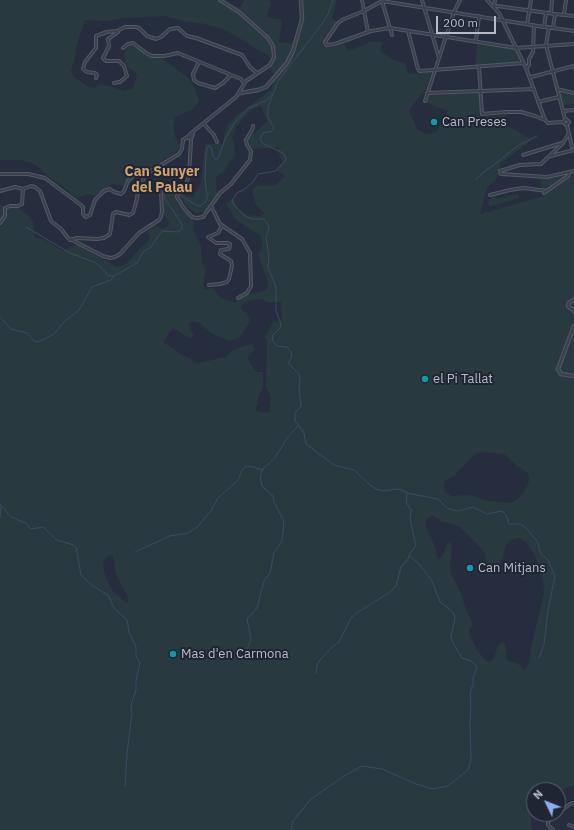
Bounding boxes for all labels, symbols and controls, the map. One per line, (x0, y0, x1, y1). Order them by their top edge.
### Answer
scale bar (438, 8, 498, 34)
text: 200 m (443, 15, 478, 30)
place label: Can Preses (442, 114, 507, 130)
marker: Can Preses (429, 117, 439, 127)
district label: Can Sunyer del Palau (125, 164, 199, 196)
place label: el Pi Tallat (433, 371, 493, 387)
marker: el Pi Tallat (420, 374, 430, 384)
place label: Can Mitjans (478, 560, 546, 576)
marker: Can Mitjans (465, 563, 475, 573)
place label: Mas d'en Carmona (181, 646, 289, 662)
marker: Mas d'en Carmona (168, 649, 178, 659)
north arrow (526, 782, 566, 822)
text: N (530, 787, 546, 802)

